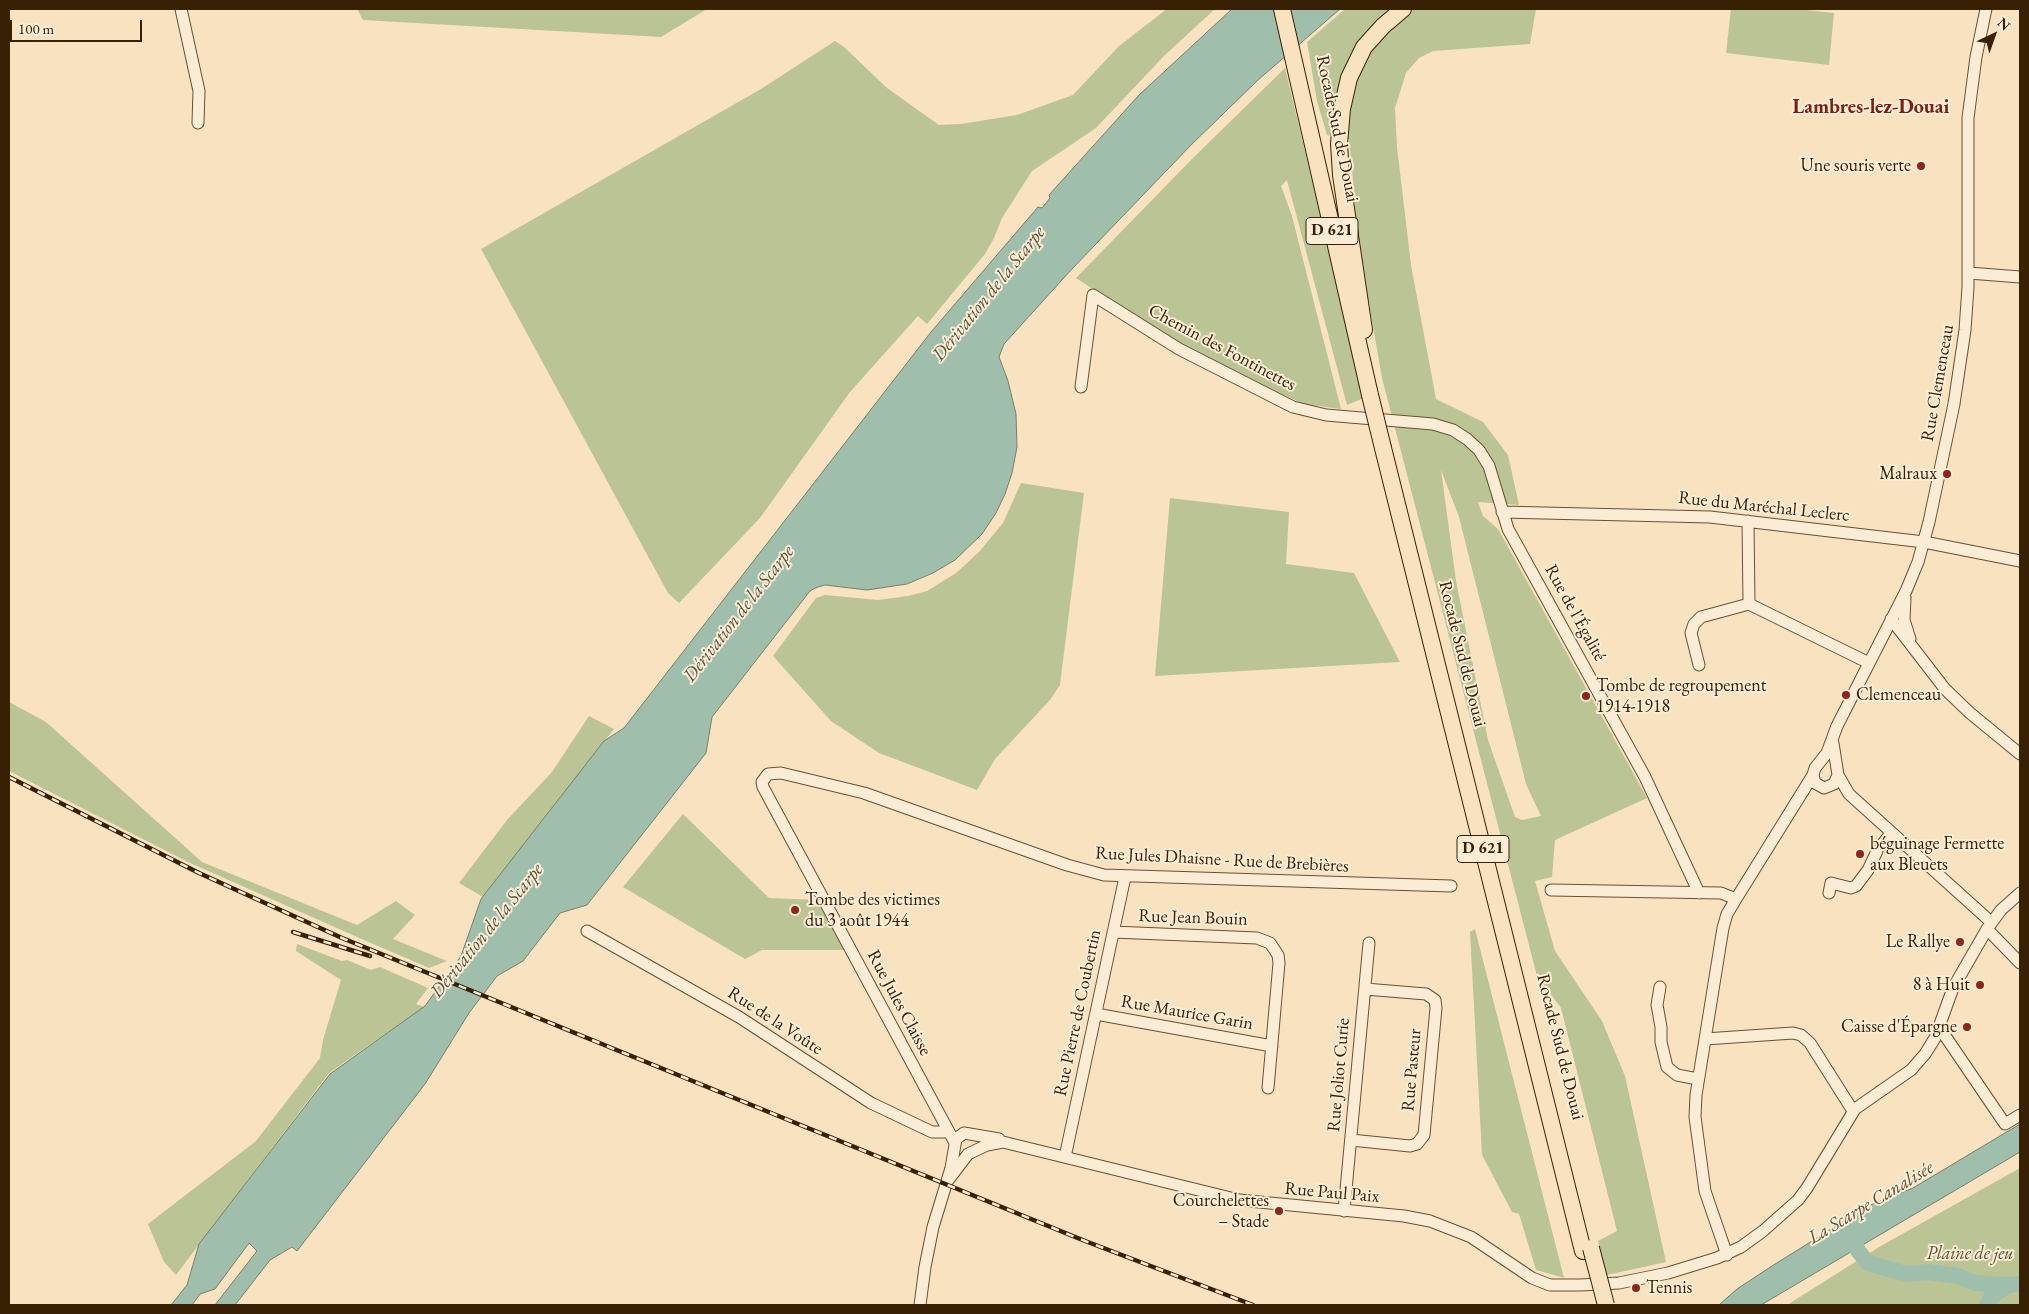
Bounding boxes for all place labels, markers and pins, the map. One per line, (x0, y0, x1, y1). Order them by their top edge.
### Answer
place label: Une souris verte (1800, 155, 1911, 177)
marker: Une souris verte (1915, 160, 1927, 172)
place label: Malraux (1879, 463, 1937, 485)
marker: Malraux (1941, 468, 1953, 480)
place label: Tombe de regroupement 1914-1918 (1596, 675, 1767, 718)
place label: Clemenceau (1856, 684, 1941, 706)
marker: Clemenceau (1840, 689, 1852, 701)
marker: Tombe de regroupement 1914-1918 (1580, 690, 1592, 702)
place label: béguinage Fermette aux Bleuets (1870, 833, 2004, 876)
marker: béguinage Fermette aux Bleuets (1854, 848, 1866, 860)
place label: Tombe des victimes du 3 août 1944 (805, 889, 940, 932)
marker: Tombe des victimes du 3 août 1944 (789, 904, 801, 916)
place label: Le Rallye (1886, 931, 1950, 953)
marker: Le Rallye (1954, 936, 1966, 948)
place label: 8 à Huit (1913, 974, 1970, 996)
marker: 8 à Huit (1974, 979, 1986, 991)
place label: Caisse d'Épargne (1841, 1016, 1957, 1038)
marker: Caisse d'Épargne (1961, 1021, 1973, 1033)
place label: Courchelettes – Stade (1173, 1190, 1269, 1232)
marker: Courchelettes – Stade (1273, 1205, 1285, 1217)
place label: Tennis (1646, 1277, 1692, 1299)
marker: Tennis (1630, 1282, 1642, 1294)

